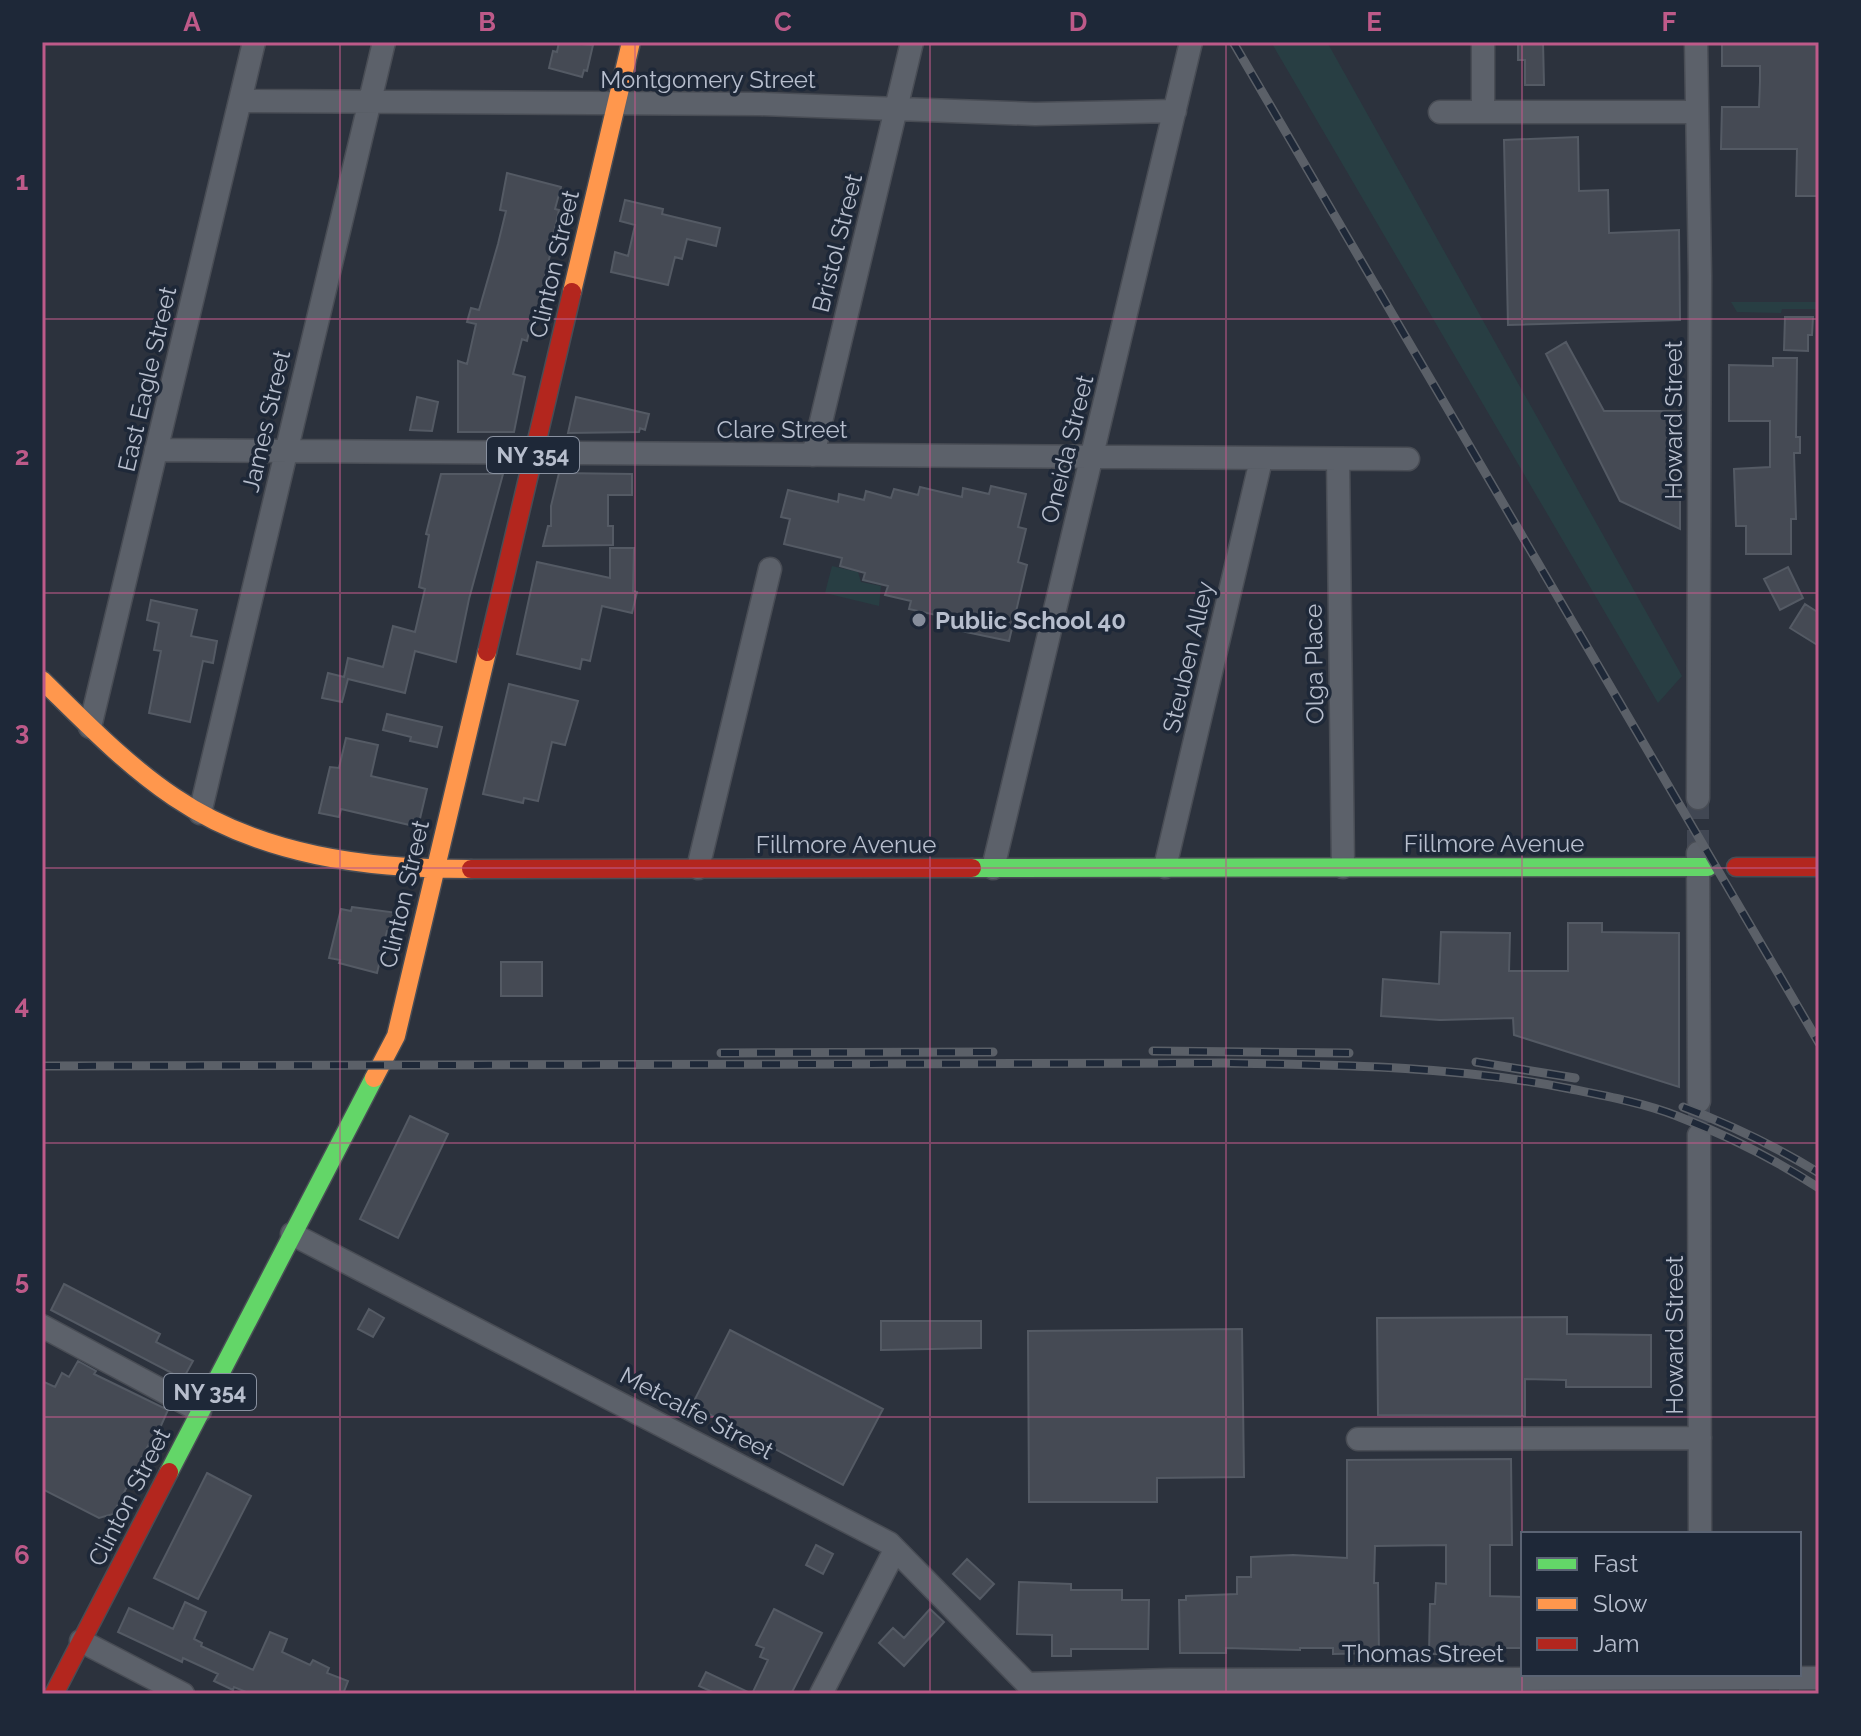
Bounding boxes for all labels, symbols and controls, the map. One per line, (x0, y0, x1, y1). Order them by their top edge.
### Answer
text: A (183, 7, 201, 37)
text: B (478, 7, 496, 37)
text: C (774, 7, 792, 37)
text: D (1069, 7, 1087, 37)
text: E (1366, 7, 1382, 37)
text: F (1662, 7, 1677, 37)
street label: Montgomery Street (600, 65, 816, 94)
text: 1 (16, 166, 29, 196)
street label: Bristol Street (806, 171, 868, 315)
street label: Clinton Street (523, 187, 585, 341)
street label: East Eagle Street (112, 284, 182, 474)
street label: Howard Street (1659, 340, 1688, 500)
street label: James Street (236, 347, 296, 495)
street label: Oneida Street (1035, 372, 1099, 526)
street label: Clare Street (717, 415, 847, 444)
road number: NY 354 (487, 437, 579, 473)
text: 2 (15, 441, 29, 471)
street label: Steuben Alley (1156, 578, 1220, 736)
street label: Olga Place (1298, 604, 1330, 724)
place label: Public School 40 (935, 606, 1126, 635)
marker: Public School 40 (910, 611, 928, 629)
text: 3 (15, 716, 29, 746)
street label: Clinton Street (373, 817, 435, 971)
street label: Fillmore Avenue (1404, 829, 1584, 858)
street label: Fillmore Avenue (756, 830, 936, 859)
text: 4 (15, 990, 29, 1020)
street label: Howard Street (1660, 1255, 1689, 1415)
text: 5 (15, 1265, 29, 1295)
street label: Metcalfe Street (615, 1360, 779, 1466)
road number: NY 354 (164, 1374, 256, 1410)
street label: Clinton Street (82, 1423, 176, 1571)
legend (1521, 1532, 1801, 1676)
text: 6 (14, 1540, 30, 1570)
text: Fast (1593, 1549, 1638, 1578)
text: Slow (1593, 1589, 1648, 1618)
text: Jam (1593, 1629, 1639, 1658)
street label: Thomas Street (1342, 1639, 1504, 1668)

